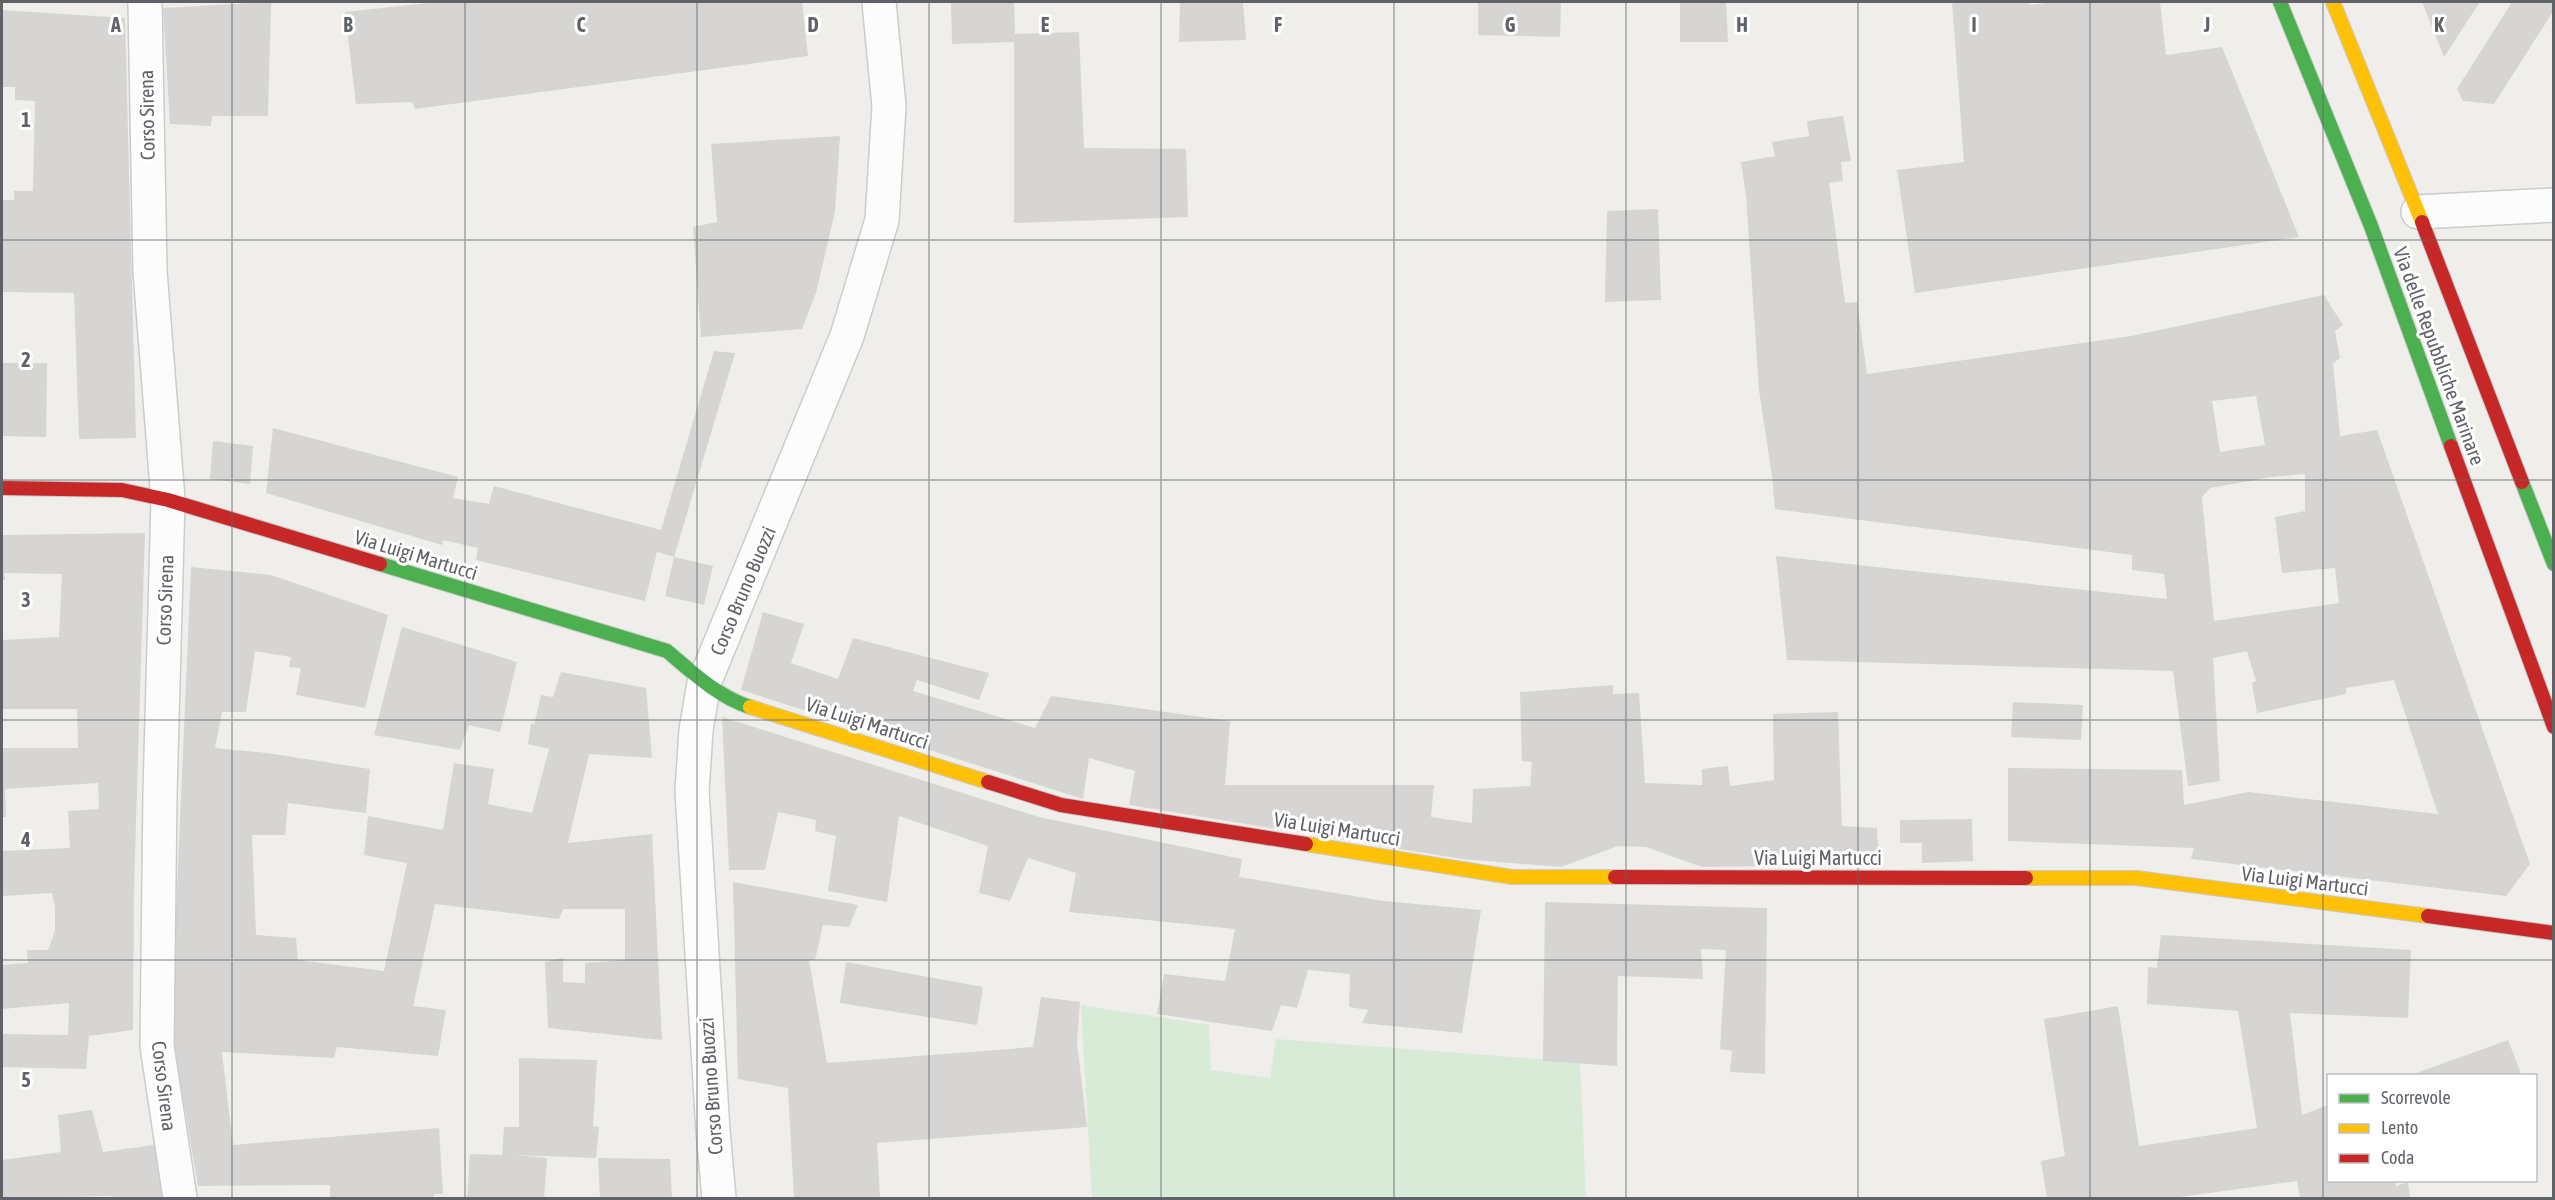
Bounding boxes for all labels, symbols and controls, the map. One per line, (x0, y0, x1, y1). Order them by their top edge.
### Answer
text: A (110, 13, 121, 36)
text: B (343, 13, 353, 36)
text: C (577, 13, 586, 36)
text: D (807, 13, 819, 36)
text: E (1041, 13, 1050, 36)
text: F (1274, 13, 1282, 36)
text: G (1505, 13, 1516, 36)
text: H (1736, 13, 1748, 36)
text: I (1971, 13, 1977, 36)
text: J (2203, 13, 2210, 36)
text: K (2434, 13, 2444, 36)
street label: Corso Sirena (134, 70, 159, 160)
text: 1 (21, 108, 31, 131)
street label: Via delle Repubbliche Marinare (2389, 244, 2490, 468)
text: 2 (21, 348, 31, 371)
street label: Corso Bruno Buozzi (705, 523, 780, 659)
street label: Via Luigi Martucci (352, 525, 481, 584)
street label: Corso Sirena (151, 554, 178, 646)
text: 3 (21, 588, 31, 611)
street label: Via Luigi Martucci (803, 692, 931, 753)
street label: Via Luigi Martucci (1272, 807, 1402, 850)
text: 4 (20, 828, 31, 851)
street label: Via Luigi Martucci (1754, 846, 1882, 869)
street label: Via Luigi Martucci (2240, 861, 2370, 900)
street label: Corso Bruno Buozzi (694, 1017, 727, 1156)
street label: Corso Sirena (148, 1040, 181, 1132)
text: 5 (21, 1068, 31, 1091)
legend (2327, 1074, 2537, 1182)
text: Scorrevole (2381, 1087, 2451, 1108)
text: Lento (2381, 1117, 2418, 1138)
text: Coda (2381, 1147, 2414, 1168)

